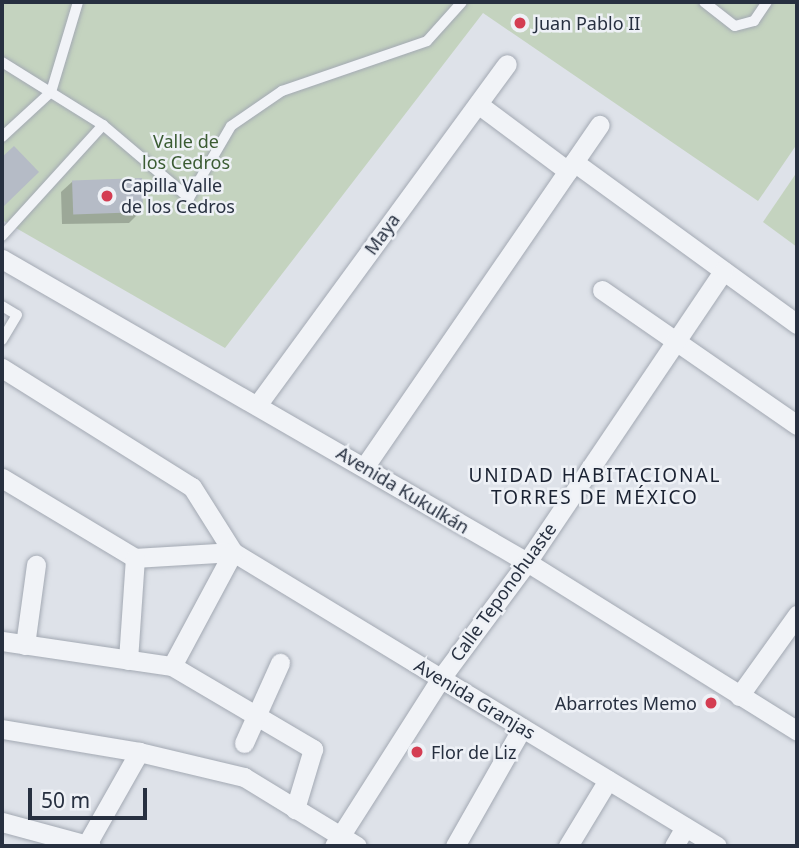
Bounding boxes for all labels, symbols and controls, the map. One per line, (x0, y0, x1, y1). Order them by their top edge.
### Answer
place label: Juan Pablo II (534, 12, 640, 34)
marker: Juan Pablo II (512, 15, 528, 31)
park label: Valle de los Cedros (142, 131, 230, 174)
place label: Capilla Valle de los Cedros (121, 175, 235, 218)
marker: Capilla Valle de los Cedros (99, 188, 115, 204)
street label: Maya (360, 209, 404, 259)
street label: Avenida Kukulkán (333, 442, 473, 538)
district label: UNIDAD HABITACIONAL TORRES DE MÉXICO (471, 465, 719, 509)
street label: Calle Teponohuaste (445, 518, 561, 666)
street label: Avenida Granjas (411, 654, 539, 744)
place label: Abarrotes Memo (555, 692, 697, 714)
marker: Abarrotes Memo (703, 695, 719, 711)
place label: Flor de Liz (431, 741, 516, 763)
marker: Flor de Liz (409, 744, 425, 760)
scale bar (32, 774, 150, 818)
text: 50 m (41, 786, 90, 814)

